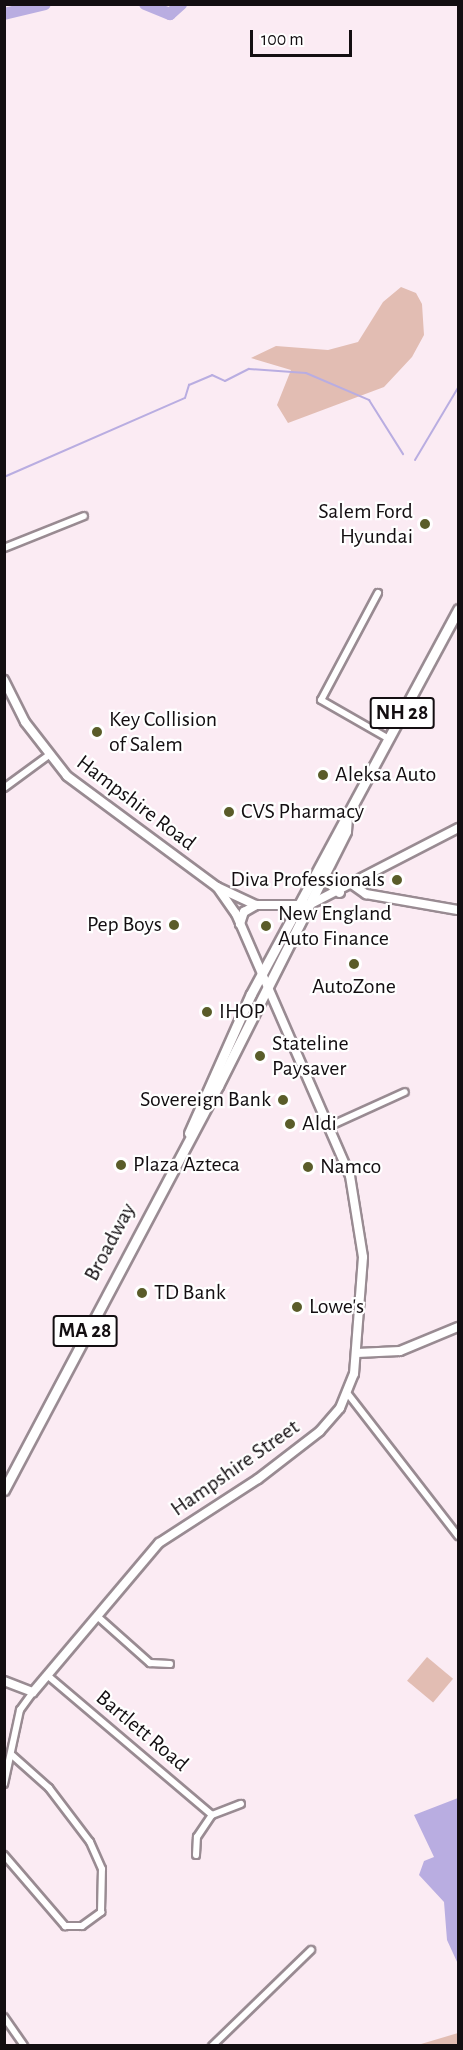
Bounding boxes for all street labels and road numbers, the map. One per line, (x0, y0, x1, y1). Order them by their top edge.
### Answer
road number: NH 28 (369, 695, 435, 731)
street label: Hampshire Road (71, 749, 201, 857)
street label: Broadway (78, 1198, 142, 1286)
road number: MA 28 (52, 1313, 118, 1349)
street label: Hampshire Street (166, 1414, 304, 1522)
street label: Bartlett Road (90, 1685, 194, 1777)

